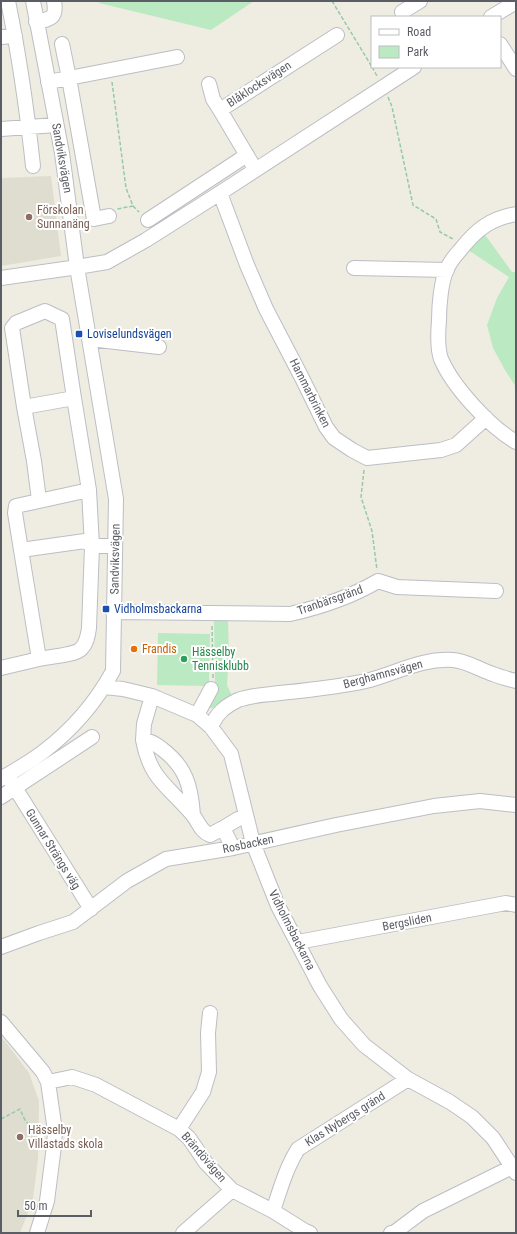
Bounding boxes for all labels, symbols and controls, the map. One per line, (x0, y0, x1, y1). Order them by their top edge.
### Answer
legend (371, 16, 501, 68)
text: Road (407, 25, 431, 39)
text: Park (407, 45, 429, 59)
street label: Blåklocksvägen (224, 58, 294, 110)
street label: Sandviksvägen (49, 122, 75, 194)
place label: Förskolan Sunnanäng (37, 203, 90, 231)
marker: Förskolan Sunnanäng (24, 212, 34, 222)
place label: Loviselundsvägen (87, 327, 172, 341)
marker: Loviselundsvägen (74, 329, 84, 339)
street label: Hammarbrinken (287, 356, 333, 430)
street label: Sandviksvägen (107, 523, 123, 594)
street label: Tranbärsgränd (295, 582, 365, 618)
place label: Vidholmsbackarna (114, 602, 202, 616)
marker: Vidholmsbackarna (101, 604, 111, 614)
place label: Frandis (142, 642, 177, 656)
marker: Frandis (129, 644, 139, 654)
place label: Hässelby Tennisklubb (192, 645, 249, 673)
marker: Hässelby Tennisklubb (179, 654, 189, 664)
street label: Berghamnsvägen (342, 657, 424, 691)
street label: Gunnar Strängs väg (23, 806, 83, 892)
street label: Rosbacken (221, 832, 275, 856)
street label: Vidholmsbackarna (266, 888, 318, 973)
street label: Bergsliden (381, 910, 433, 934)
street label: Klas Nybergs gränd (302, 1089, 388, 1149)
place label: Hässelby Villastads skola (28, 1123, 103, 1151)
street label: Brändövägen (179, 1129, 230, 1185)
marker: Hässelby Villastads skola (15, 1132, 25, 1142)
scale bar (18, 1192, 91, 1218)
text: 50 m (24, 1199, 48, 1213)

